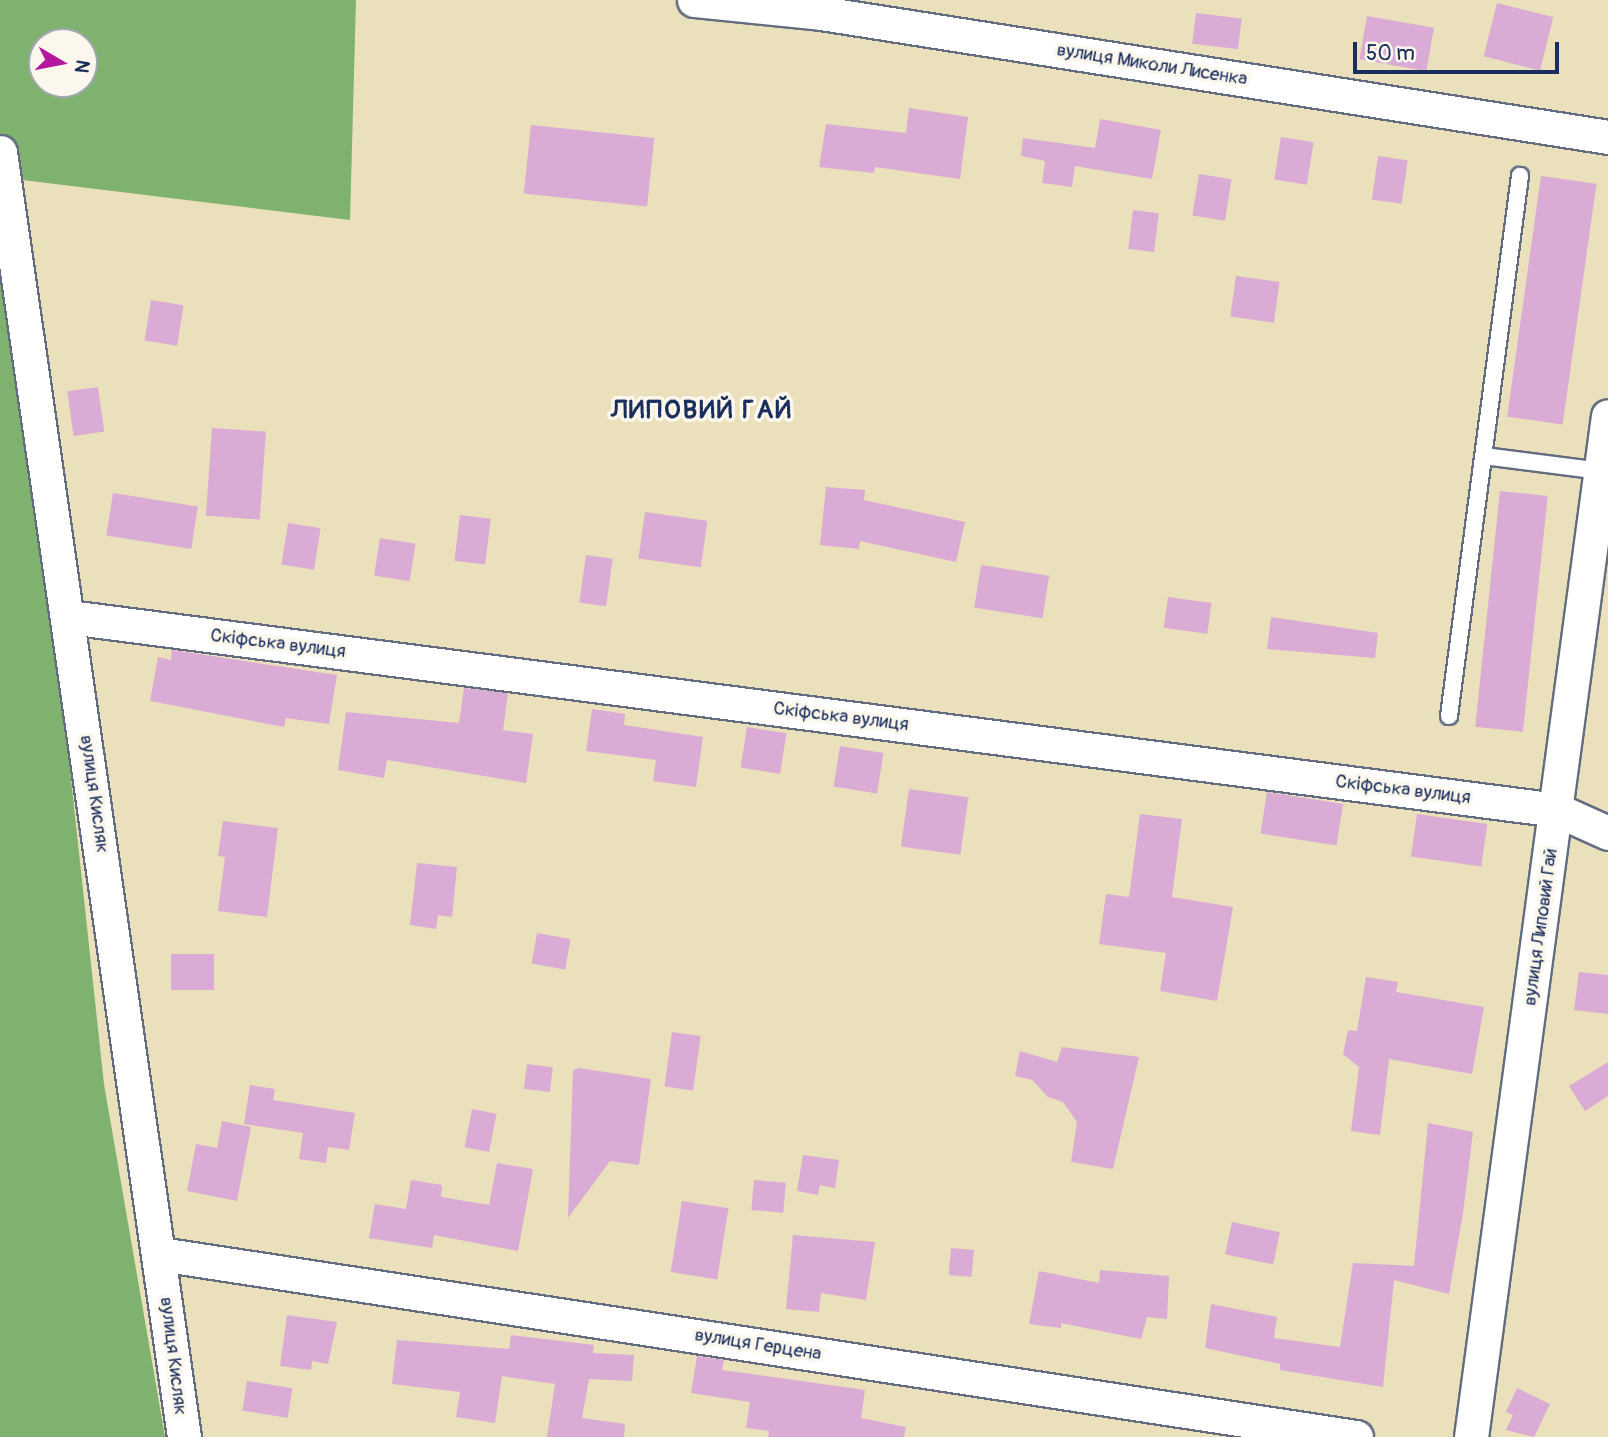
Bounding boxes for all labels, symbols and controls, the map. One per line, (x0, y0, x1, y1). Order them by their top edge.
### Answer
north arrow (28, 28, 98, 98)
scale bar (1356, 28, 1562, 72)
street label: вулиця Миколи Лисенка (1055, 39, 1249, 91)
text: 50 m (1366, 40, 1415, 67)
text: N (69, 58, 95, 75)
district label: ЛИПОВИЙ ГАЙ (612, 395, 792, 427)
street label: Скіфська вулиця (209, 624, 347, 664)
street label: Скіфська вулиця (772, 697, 910, 737)
street label: вулиця Кисляк (74, 734, 114, 854)
street label: Скіфська вулиця (1334, 770, 1472, 810)
street label: вулиця Липовий Гай (1519, 847, 1563, 1007)
street label: вулиця Кисляк (154, 1296, 192, 1416)
street label: вулиця Герцена (693, 1324, 823, 1366)

